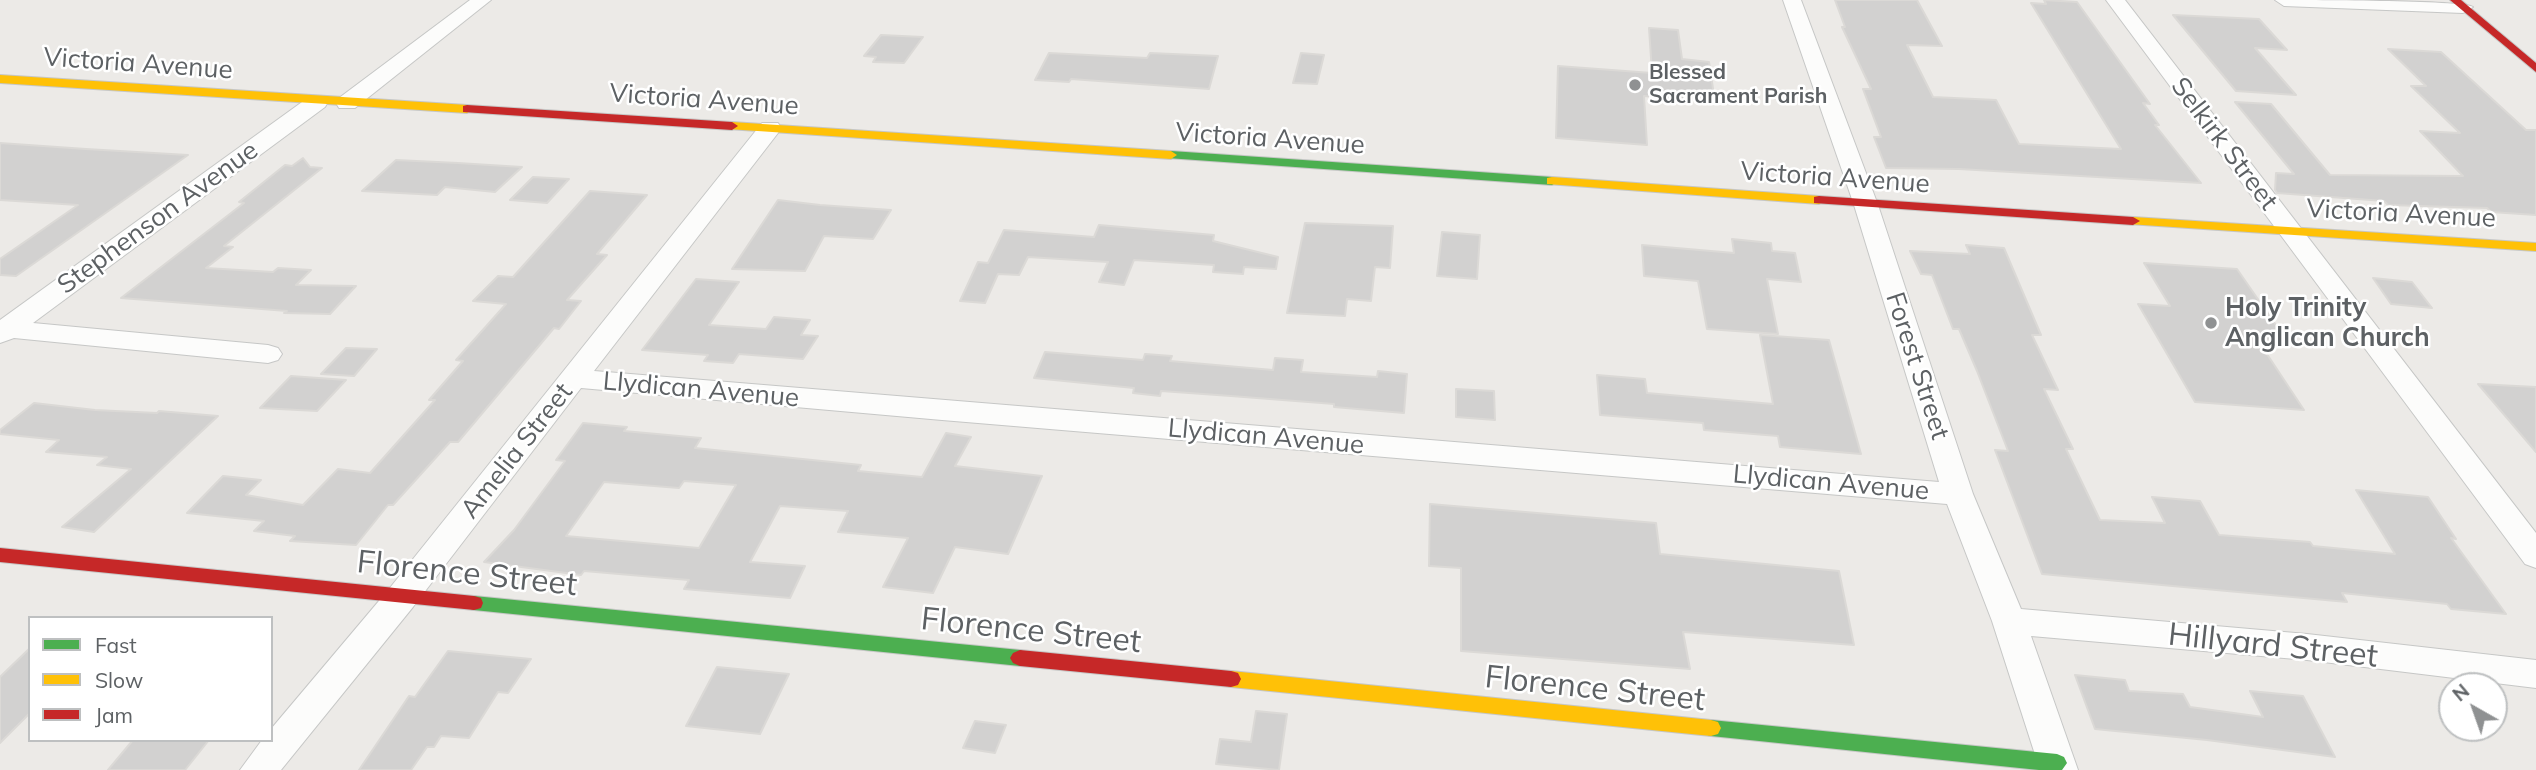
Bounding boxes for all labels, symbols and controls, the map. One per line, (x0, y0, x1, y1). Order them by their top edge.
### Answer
street label: Victoria Avenue (42, 42, 234, 86)
place label: Blessed Sacrament Parish (1649, 60, 1828, 110)
street label: Selkirk Street (2164, 72, 2284, 216)
marker: Blessed Sacrament Parish (1627, 77, 1643, 93)
street label: Victoria Avenue (608, 78, 800, 122)
street label: Victoria Avenue (1174, 117, 1366, 161)
street label: Stephenson Avenue (52, 135, 264, 301)
street label: Victoria Avenue (1739, 156, 1931, 200)
street label: Victoria Avenue (2306, 193, 2496, 235)
street label: Forest Street (1879, 288, 1955, 444)
place label: Holy Trinity Anglican Church (2225, 292, 2430, 354)
marker: Holy Trinity Anglican Church (2203, 315, 2219, 331)
street label: Llydican Avenue (602, 366, 800, 414)
street label: Amelia Street (455, 377, 579, 525)
street label: Llydican Avenue (1167, 413, 1365, 461)
street label: Llydican Avenue (1732, 459, 1930, 507)
street label: Florence Street (355, 543, 579, 605)
street label: Florence Street (919, 600, 1143, 662)
legend (28, 616, 273, 742)
street label: Hillyard Street (2166, 616, 2380, 676)
text: Fast (95, 632, 137, 658)
street label: Florence Street (1483, 658, 1707, 720)
text: Slow (95, 667, 143, 693)
north arrow (2438, 672, 2508, 742)
text: N (2448, 679, 2474, 706)
text: Jam (95, 702, 133, 728)

